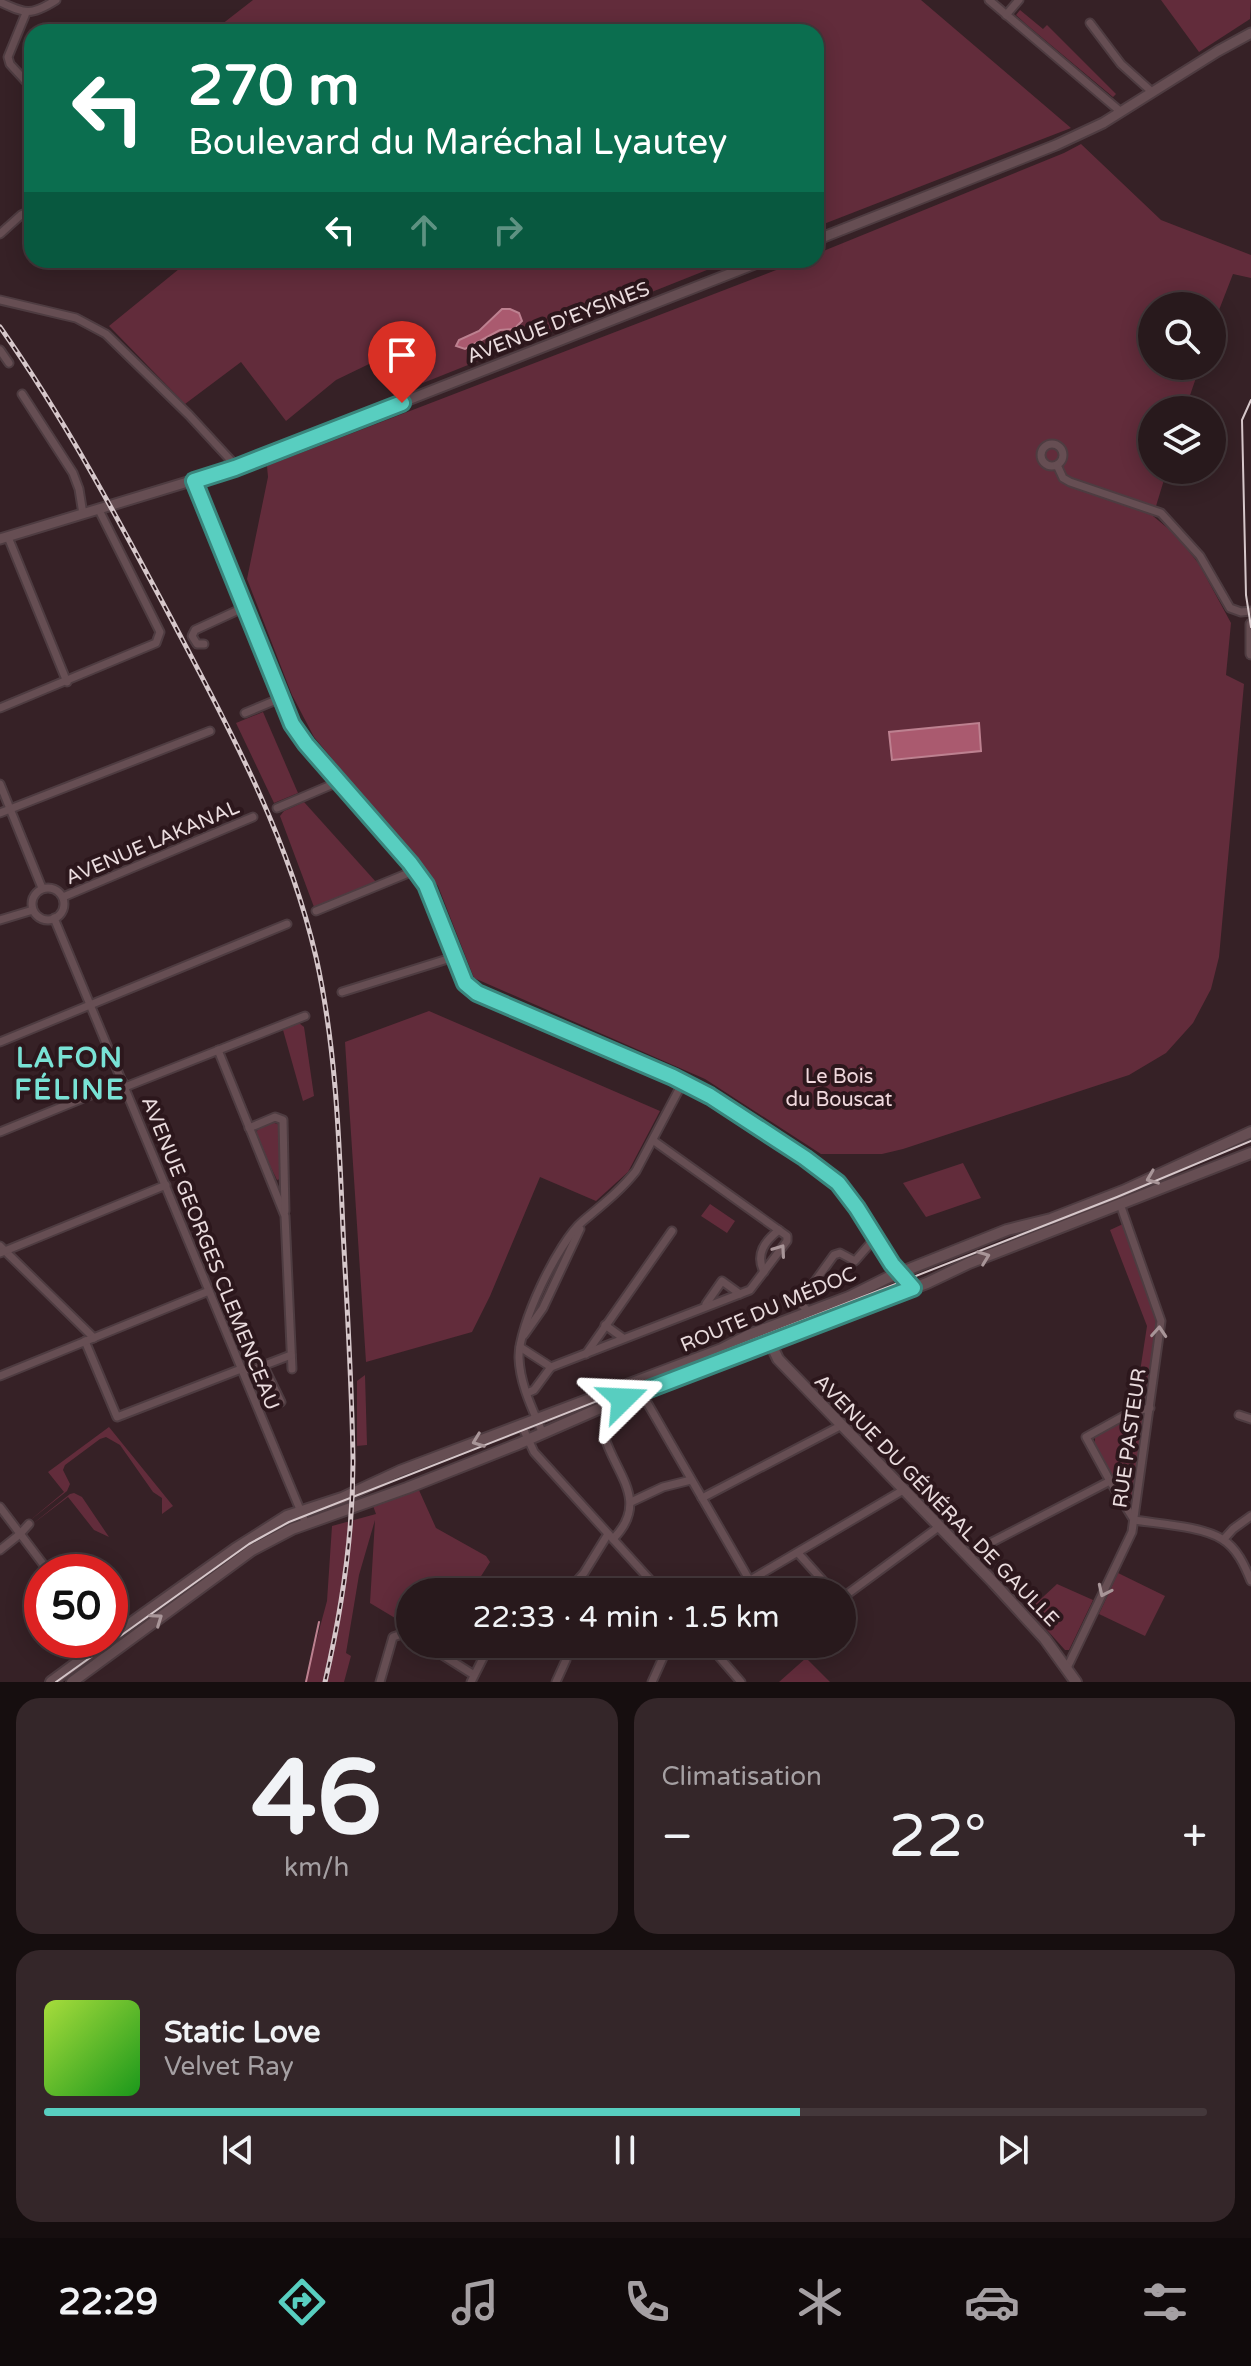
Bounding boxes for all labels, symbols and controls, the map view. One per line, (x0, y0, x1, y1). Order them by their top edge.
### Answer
text: 270 m (188, 53, 359, 120)
icon: left (56, 56, 160, 160)
text: Boulevard du Maréchal Lyautey (188, 121, 727, 164)
icon: left (318, 208, 362, 252)
icon: ahead (402, 208, 446, 252)
icon: right (486, 208, 530, 252)
street label: AVENUE D'EYSINES (464, 277, 653, 369)
map controls (1138, 292, 1226, 484)
button: search (1138, 292, 1226, 380)
pin (368, 321, 436, 403)
icon: arrive (380, 333, 424, 377)
button: layers (1138, 396, 1226, 484)
street label: AVENUE LAKANAL (62, 795, 243, 890)
district label: LAFON FÉLINE (14, 1041, 126, 1107)
park label: Le Bois du Bouscat (786, 1065, 893, 1112)
street label: AVENUE GEORGES CLEMENCEAU (136, 1093, 284, 1414)
one-way arrow (1146, 1169, 1161, 1185)
one-way arrow (770, 1245, 785, 1259)
one-way arrow (976, 1250, 990, 1267)
street label: ROUTE DU MÉDOC (677, 1261, 860, 1358)
one-way arrow (1150, 1325, 1167, 1338)
position arrow (581, 1357, 665, 1441)
street label: RUE PASTEUR (1108, 1367, 1152, 1510)
street label: AVENUE DU GÉNÉRAL DE GAULLE (809, 1369, 1064, 1632)
one-way arrow (472, 1431, 486, 1448)
speed limit sign: 50 (24, 1554, 128, 1658)
one-way arrow (1098, 1583, 1114, 1598)
text: 22:33 · 4 min · 1.5 km (472, 1599, 780, 1636)
one-way arrow (148, 1614, 163, 1628)
text: 46 (251, 1737, 382, 1862)
text: Climatisation (662, 1761, 822, 1792)
text: 22° (889, 1801, 987, 1873)
text: − (662, 1811, 693, 1864)
text: + (1182, 1811, 1207, 1864)
text: km/h (284, 1852, 349, 1883)
text: Static Love (164, 2014, 320, 2051)
text: Velvet Ray (164, 2051, 294, 2082)
icon: previous (216, 2128, 260, 2172)
icon: pause (603, 2128, 647, 2172)
icon: next (991, 2128, 1035, 2172)
icon: directions (274, 2274, 330, 2330)
icon: music (447, 2274, 503, 2330)
icon: phone (619, 2274, 675, 2330)
icon: climate (792, 2274, 848, 2330)
icon: car (964, 2274, 1020, 2330)
icon: filters (1137, 2274, 1193, 2330)
text: 22:29 (58, 2281, 158, 2324)

